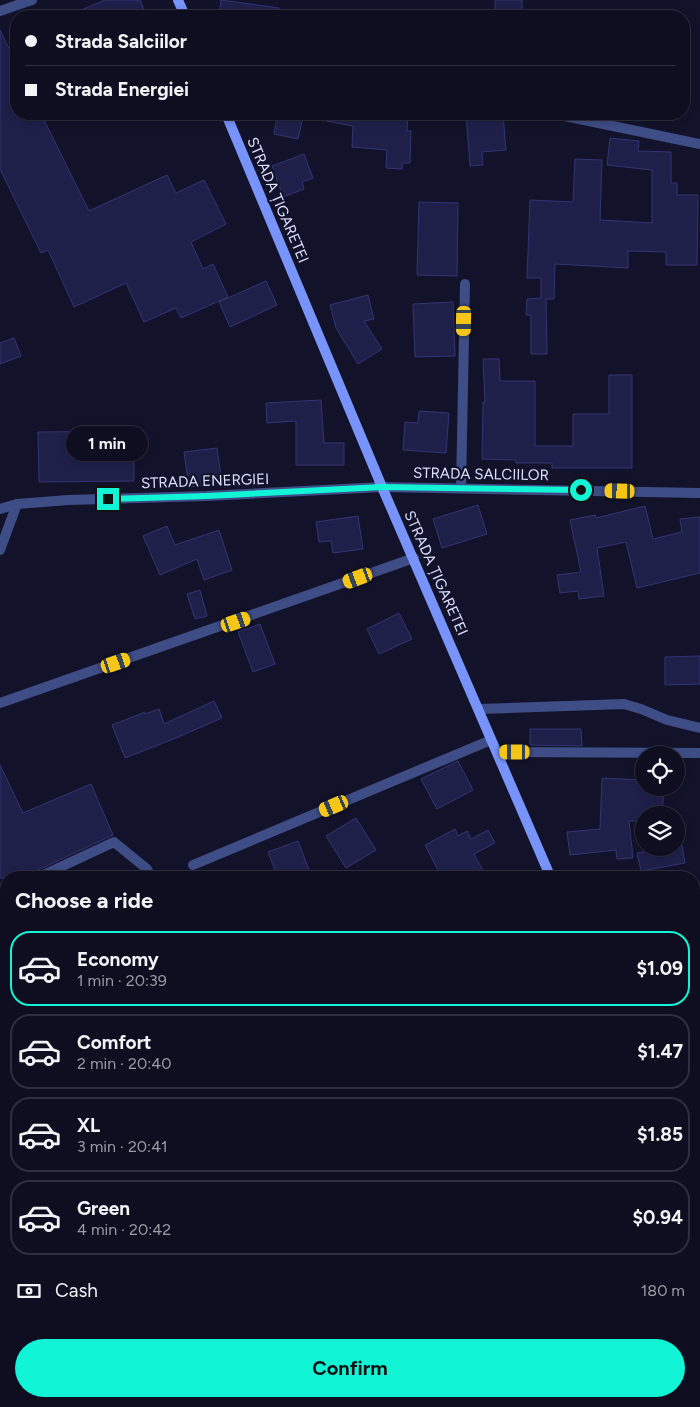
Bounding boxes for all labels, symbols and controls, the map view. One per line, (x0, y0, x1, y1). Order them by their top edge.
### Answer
text: Strada Salciilor (55, 30, 187, 53)
text: Strada Energiei (55, 78, 189, 101)
street label: STRADA ȚIGARETEI (243, 135, 313, 265)
car (456, 306, 471, 336)
callout: 1 min (67, 426, 149, 462)
text: 1 min (88, 434, 126, 453)
street label: STRADA SALCIILOR (413, 464, 549, 484)
street label: STRADA ENERGIEI (141, 470, 269, 492)
route start (570, 479, 592, 501)
car (604, 483, 635, 499)
route end (97, 488, 119, 510)
street label: STRADA ȚIGARETEI (400, 508, 472, 638)
car (341, 566, 374, 590)
car (219, 610, 252, 634)
car (99, 651, 132, 675)
car (500, 745, 530, 760)
map controls (635, 746, 685, 856)
button: locate (635, 746, 685, 796)
car (317, 793, 350, 819)
button: layers (635, 806, 685, 856)
text: Choose a ride (15, 887, 153, 914)
icon: car (17, 946, 62, 991)
text: Economy (77, 948, 159, 971)
text: $1.09 (636, 957, 683, 980)
text: 1 min · 20:39 (77, 971, 167, 990)
icon: car (17, 1029, 62, 1074)
text: Comfort (77, 1031, 152, 1054)
text: $1.47 (637, 1040, 683, 1063)
text: 2 min · 20:40 (77, 1054, 172, 1073)
icon: car (17, 1112, 62, 1157)
text: XL (77, 1114, 100, 1137)
text: $1.85 (637, 1123, 683, 1146)
text: 3 min · 20:41 (77, 1137, 168, 1156)
icon: car (17, 1195, 62, 1240)
text: Green (77, 1197, 130, 1220)
text: $0.94 (632, 1206, 683, 1229)
text: 4 min · 20:42 (77, 1220, 171, 1239)
icon: cash (15, 1277, 43, 1305)
text: Cash (55, 1279, 98, 1302)
text: 180 m (641, 1281, 685, 1300)
button: Confirm (15, 1339, 685, 1397)

